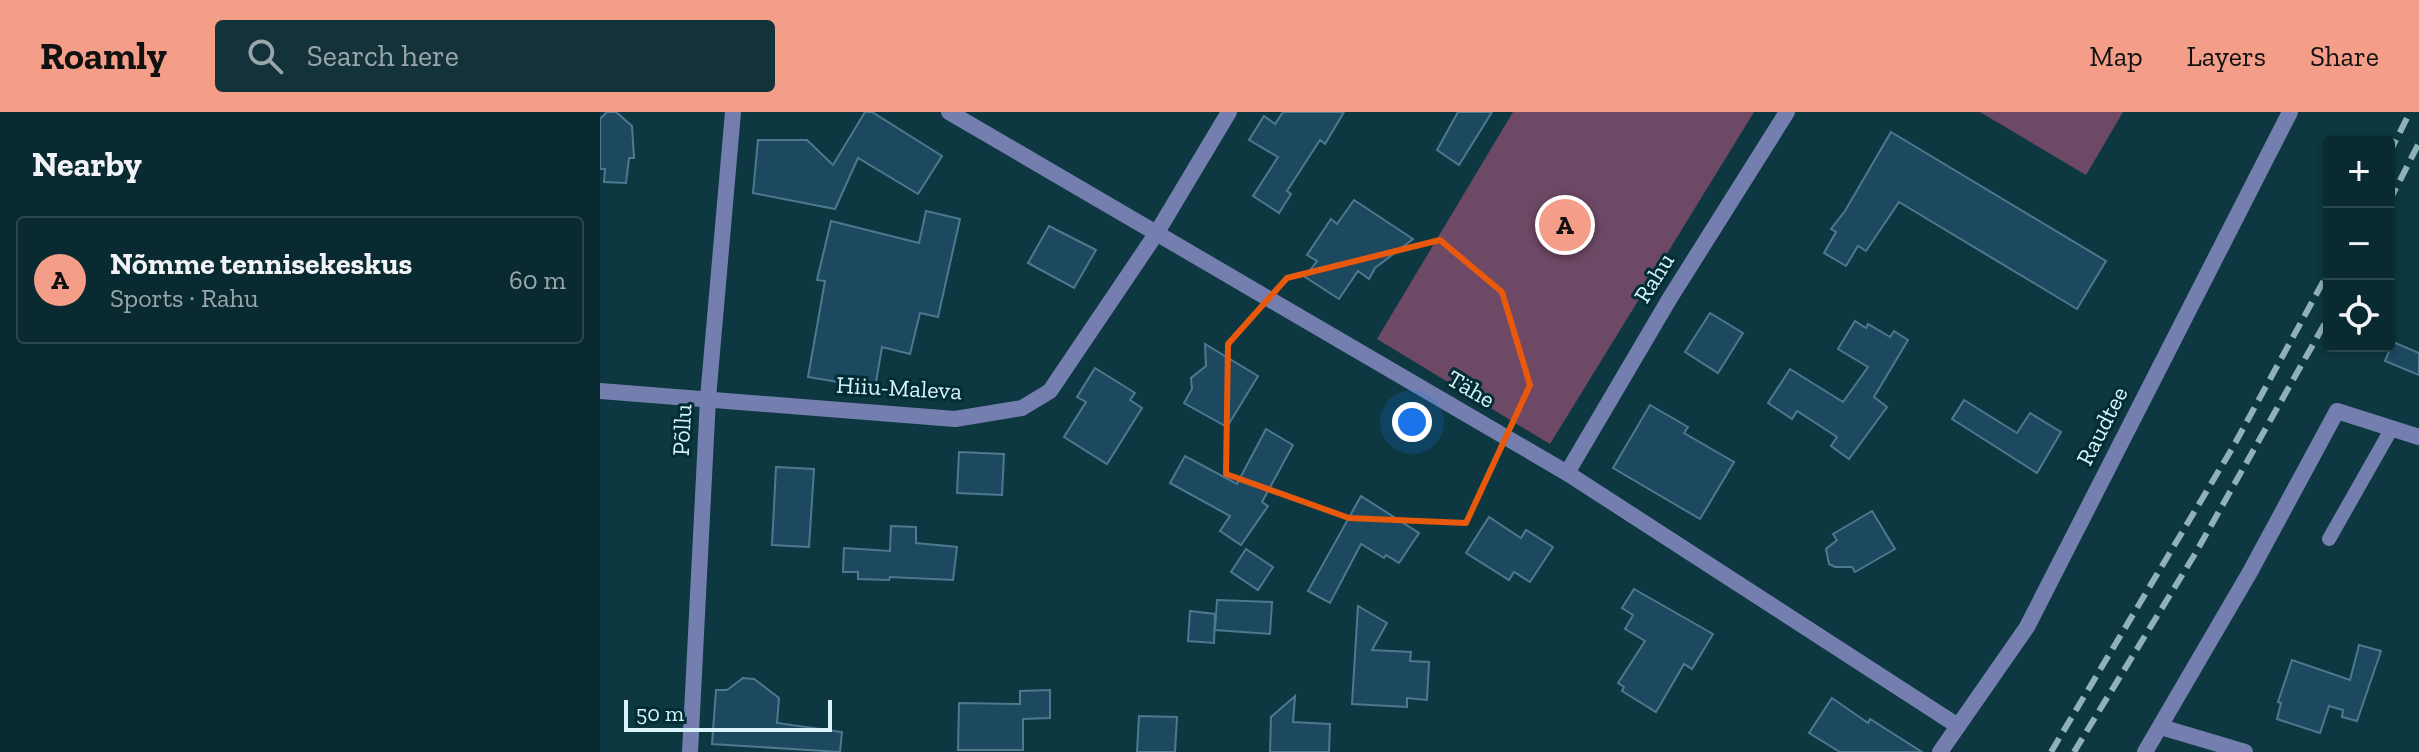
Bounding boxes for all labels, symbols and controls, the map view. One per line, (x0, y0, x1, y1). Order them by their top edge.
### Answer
search box (215, 20, 775, 92)
text: Roamly (40, 33, 167, 79)
icon: search (243, 34, 287, 78)
text: Search here (307, 38, 459, 74)
text: Map (2089, 40, 2143, 73)
text: Layers (2187, 40, 2266, 73)
text: Share (2310, 40, 2379, 73)
map controls (2323, 136, 2395, 352)
button: + (2323, 136, 2395, 208)
text: Nearby (32, 144, 142, 185)
pin: A (1539, 195, 1591, 255)
button: − (2323, 208, 2395, 280)
text: Nõmme tennisekeskus (110, 246, 412, 282)
street label: Rahu (1627, 247, 1680, 308)
text: A (51, 264, 69, 296)
text: 60 m (509, 264, 566, 296)
button: locate (2323, 280, 2395, 352)
text: Sports · Rahu (110, 282, 259, 314)
street label: Tähe (1442, 363, 1500, 414)
street label: Hiiu-Maleva (835, 370, 963, 405)
street label: Raudtee (2069, 382, 2134, 470)
your location (1392, 402, 1432, 442)
street label: Põllu (666, 403, 697, 457)
scale bar (624, 696, 832, 732)
text: 50 m (636, 700, 684, 727)

